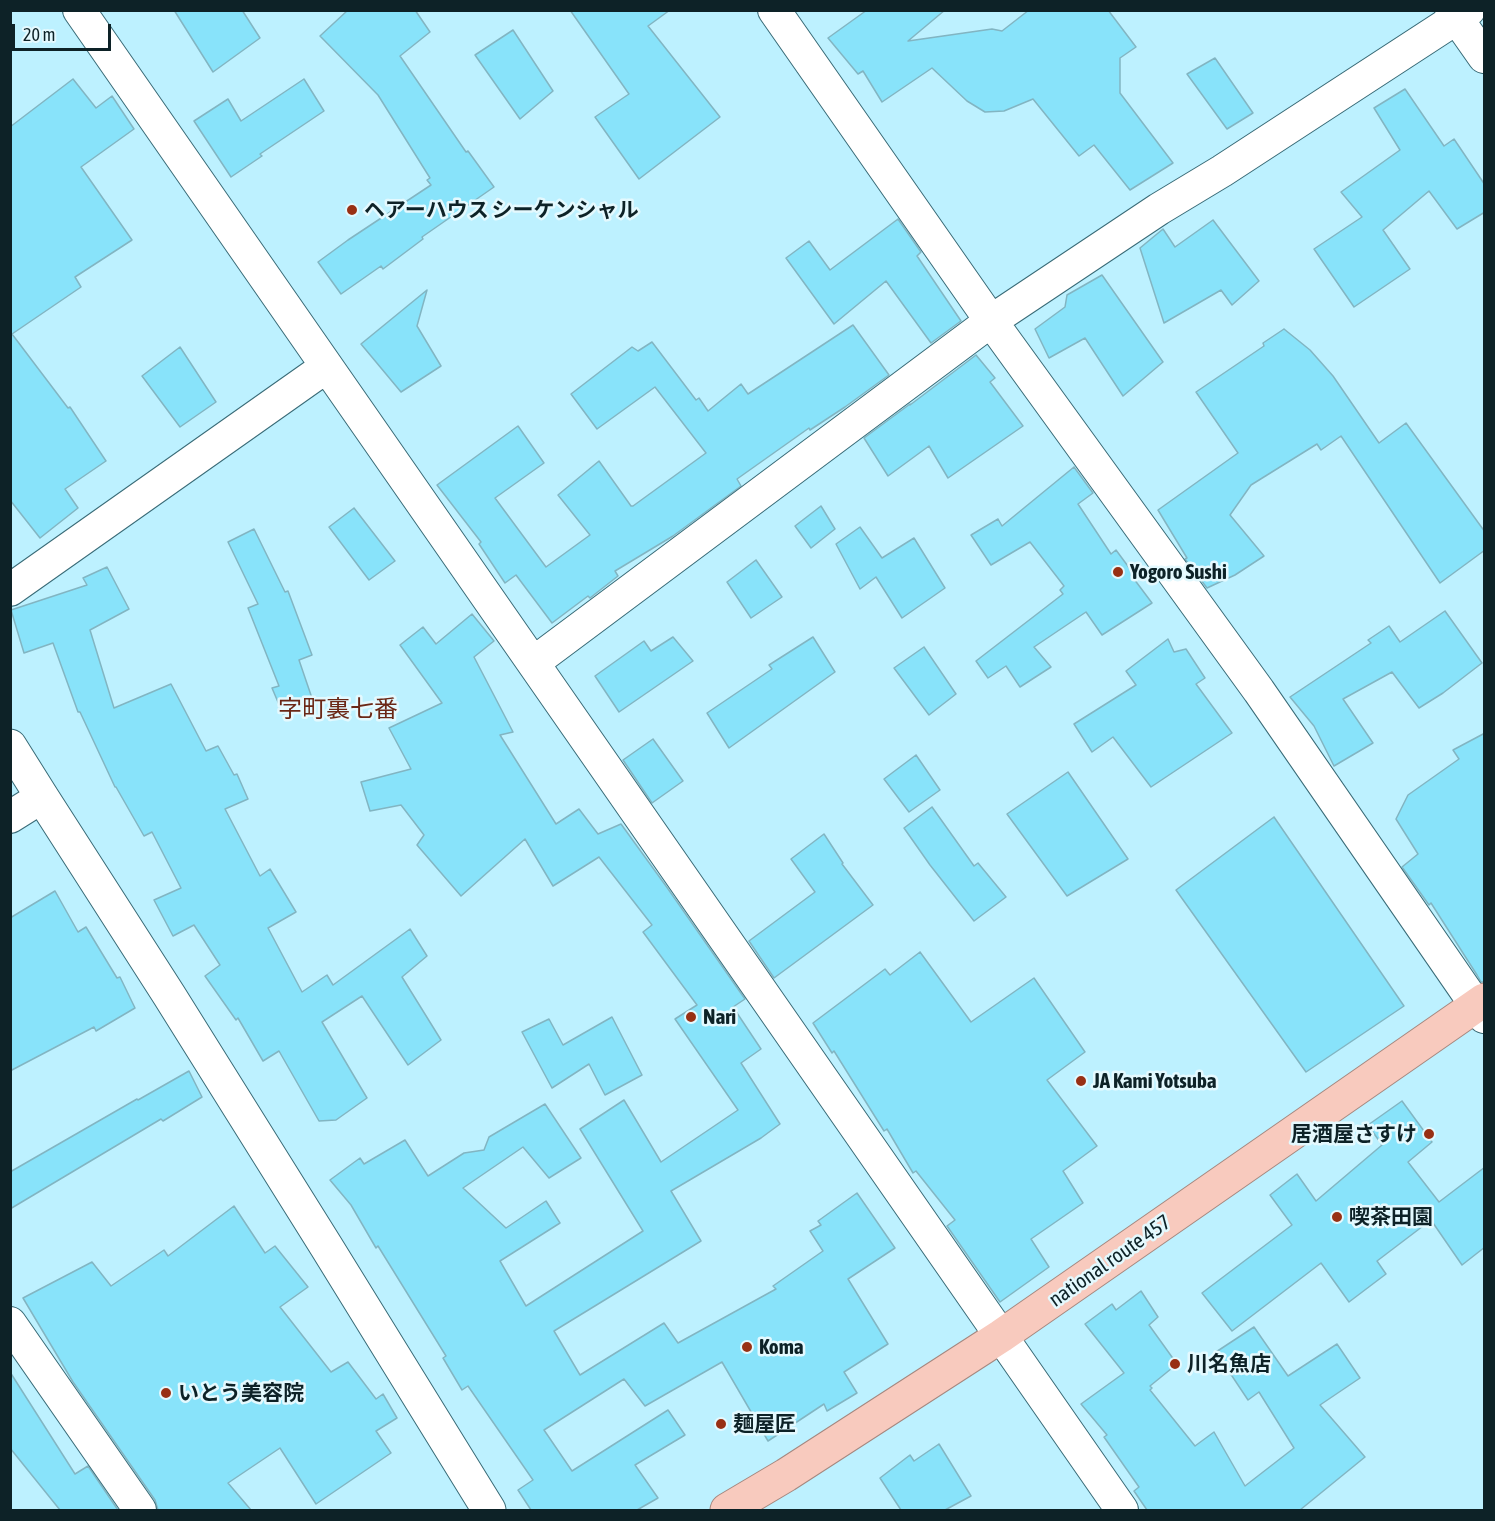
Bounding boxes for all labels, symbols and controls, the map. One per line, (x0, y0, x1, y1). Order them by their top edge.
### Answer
scale bar (15, 12, 114, 50)
text: 20 m (23, 24, 55, 45)
place label: ヘアーハウス シーケンシャル (364, 197, 639, 223)
marker: ヘアーハウス シーケンシャル (345, 203, 359, 217)
place label: Yogoro Sushi (1130, 559, 1227, 585)
marker: Yogoro Sushi (1111, 565, 1125, 579)
district label: 字町裏七番 (278, 695, 398, 723)
place label: Nari (703, 1004, 736, 1030)
marker: Nari (684, 1010, 698, 1024)
place label: JA Kami Yotsuba (1093, 1068, 1217, 1094)
marker: JA Kami Yotsuba (1074, 1074, 1088, 1088)
place label: 居酒屋さすけ (1291, 1121, 1417, 1147)
marker: 居酒屋さすけ (1422, 1127, 1436, 1141)
place label: 喫茶田園 (1349, 1204, 1433, 1230)
street label: national route 457 (1044, 1210, 1176, 1312)
marker: 喫茶田園 (1330, 1210, 1344, 1224)
place label: Koma (759, 1334, 804, 1360)
marker: Koma (740, 1340, 754, 1354)
place label: 川名魚店 (1187, 1351, 1271, 1377)
marker: 川名魚店 (1168, 1357, 1182, 1371)
place label: いとう美容院 (178, 1380, 304, 1406)
marker: いとう美容院 (159, 1386, 173, 1400)
place label: 麺屋匠 (733, 1411, 796, 1437)
marker: 麺屋匠 (714, 1417, 728, 1431)

